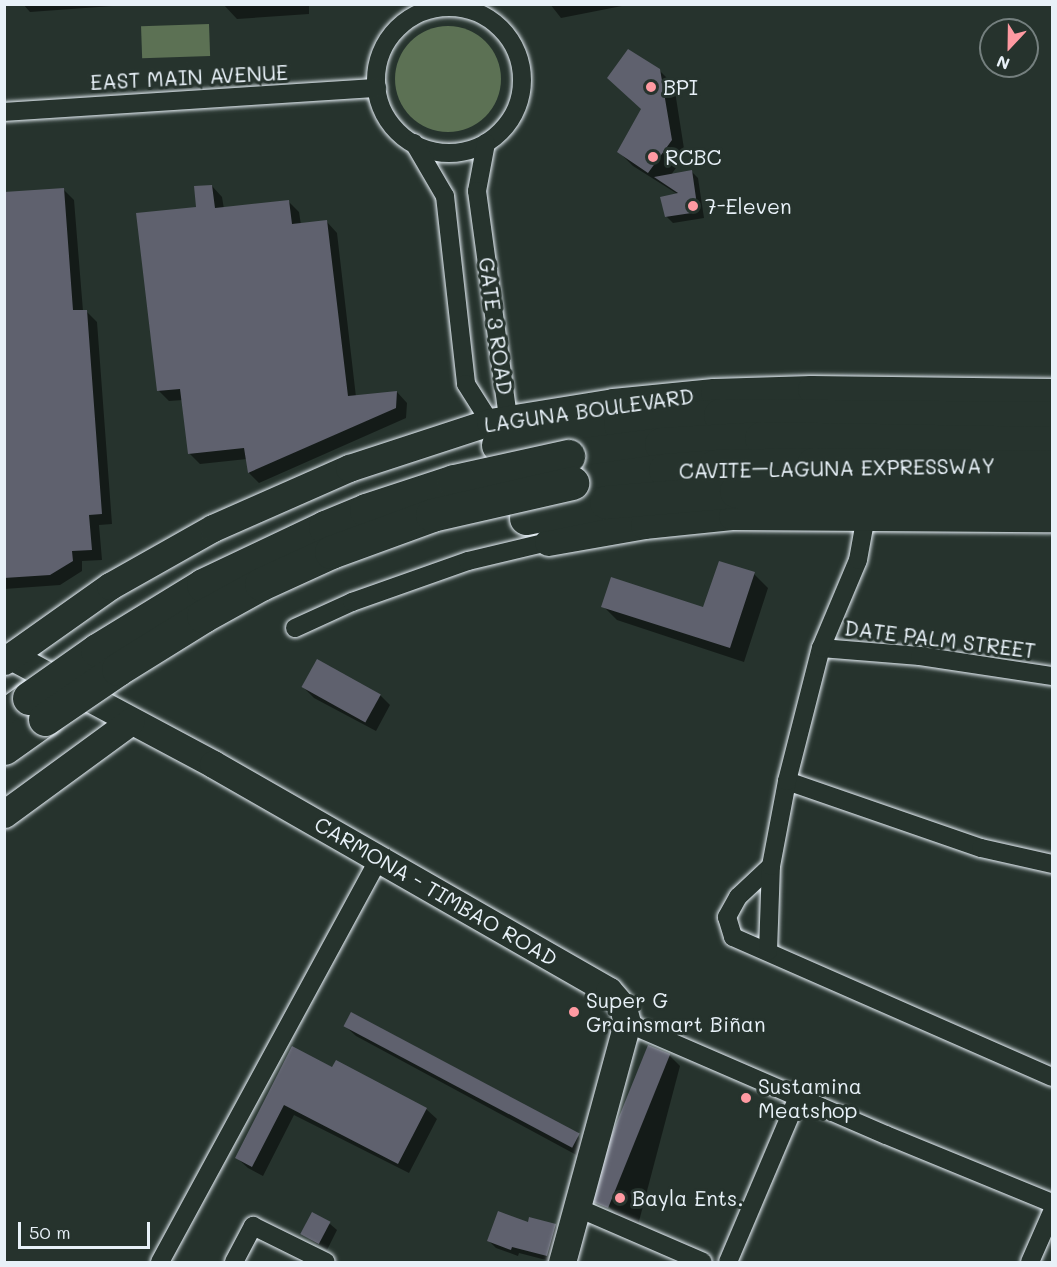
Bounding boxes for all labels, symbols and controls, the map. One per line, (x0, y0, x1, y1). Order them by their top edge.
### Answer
north arrow (979, 18, 1039, 78)
text: N (993, 51, 1012, 75)
street label: EAST MAIN AVENUE (90, 59, 288, 95)
place label: BPI (663, 74, 698, 100)
marker: BPI (644, 80, 658, 94)
place label: RCBC (665, 144, 721, 170)
marker: RCBC (646, 150, 660, 164)
place label: 7-Eleven (705, 193, 792, 219)
marker: 7-Eleven (686, 199, 700, 213)
street label: GATE 3 ROAD (474, 256, 518, 396)
street label: LAGUNA BOULEVARD (483, 383, 695, 437)
street label: CAVITE–LAGUNA EXPRESSWAY (679, 453, 995, 483)
street label: DATE PALM STREET (843, 615, 1037, 663)
street label: CARMONA - TIMBAO ROAD (310, 811, 562, 971)
place label: Super G Grainsmart Biñan (586, 987, 766, 1037)
marker: Super G Grainsmart Biñan (567, 1005, 581, 1019)
place label: Sustamina Meatshop (758, 1073, 862, 1123)
marker: Sustamina Meatshop (739, 1091, 753, 1105)
place label: Bayla Ents. (632, 1185, 743, 1211)
marker: Bayla Ents. (613, 1191, 627, 1205)
scale bar (21, 1210, 153, 1248)
text: 50 m (29, 1220, 71, 1244)

